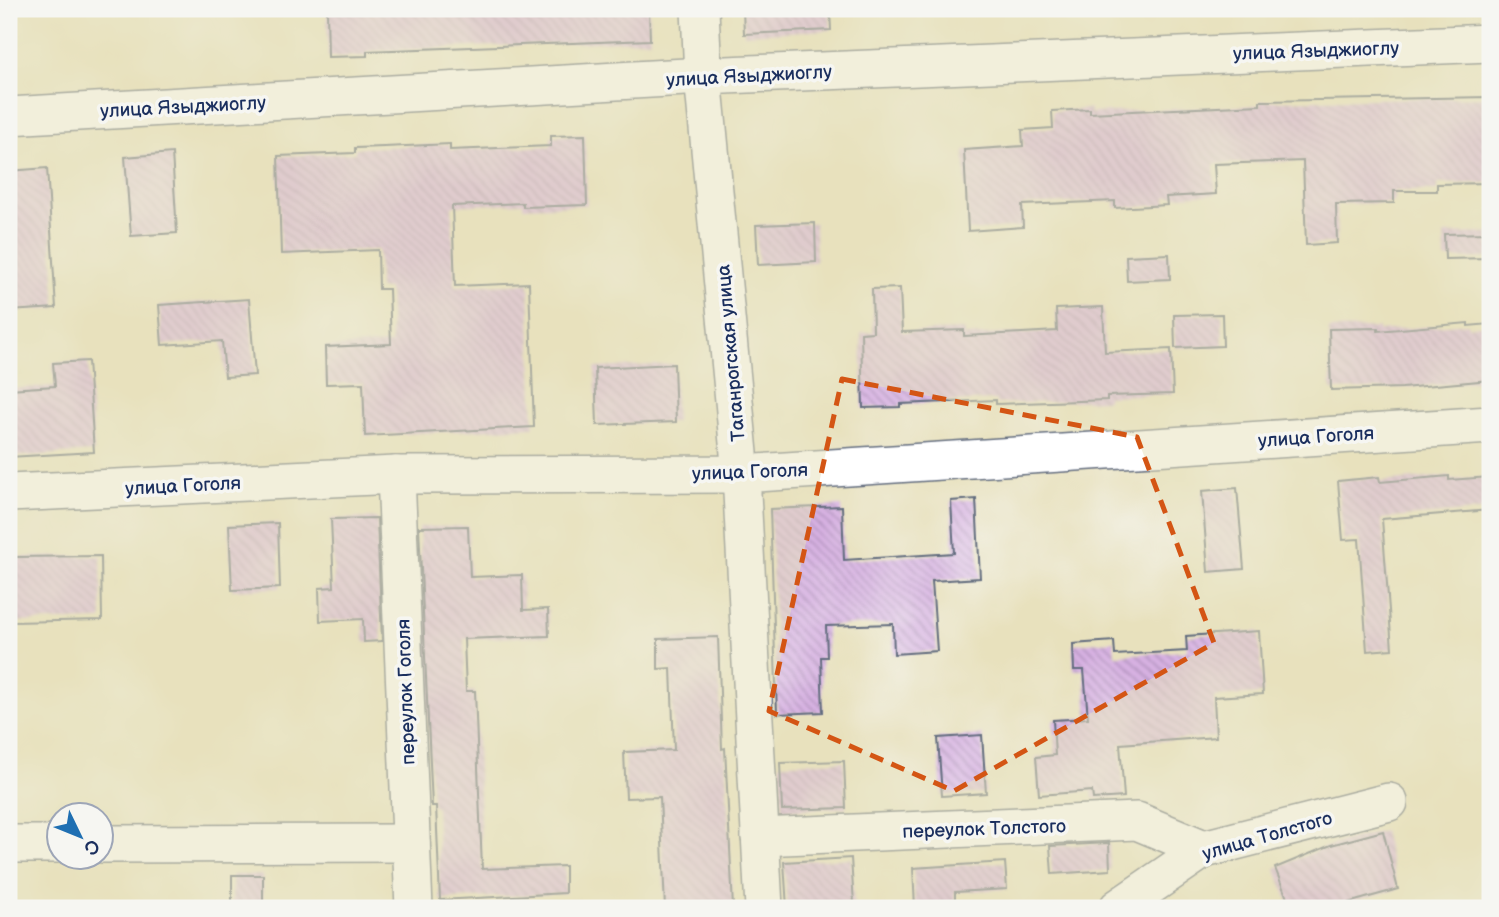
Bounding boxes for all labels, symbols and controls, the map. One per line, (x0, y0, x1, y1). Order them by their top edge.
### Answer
street label: улица Языджиоглу (1233, 37, 1400, 66)
street label: улица Языджиоглу (666, 61, 833, 92)
street label: улица Языджиоглу (100, 92, 267, 123)
street label: Таганрогская улица (712, 264, 751, 442)
street label: улица Гоголя (1257, 422, 1375, 453)
street label: улица Гоголя (692, 459, 808, 486)
street label: улица Гоголя (124, 472, 242, 501)
street label: переулок Гоголя (392, 619, 421, 765)
north arrow (46, 802, 116, 872)
street label: улица Толстого (1200, 807, 1335, 866)
street label: переулок Толстого (902, 815, 1066, 844)
text: С (78, 834, 104, 859)

